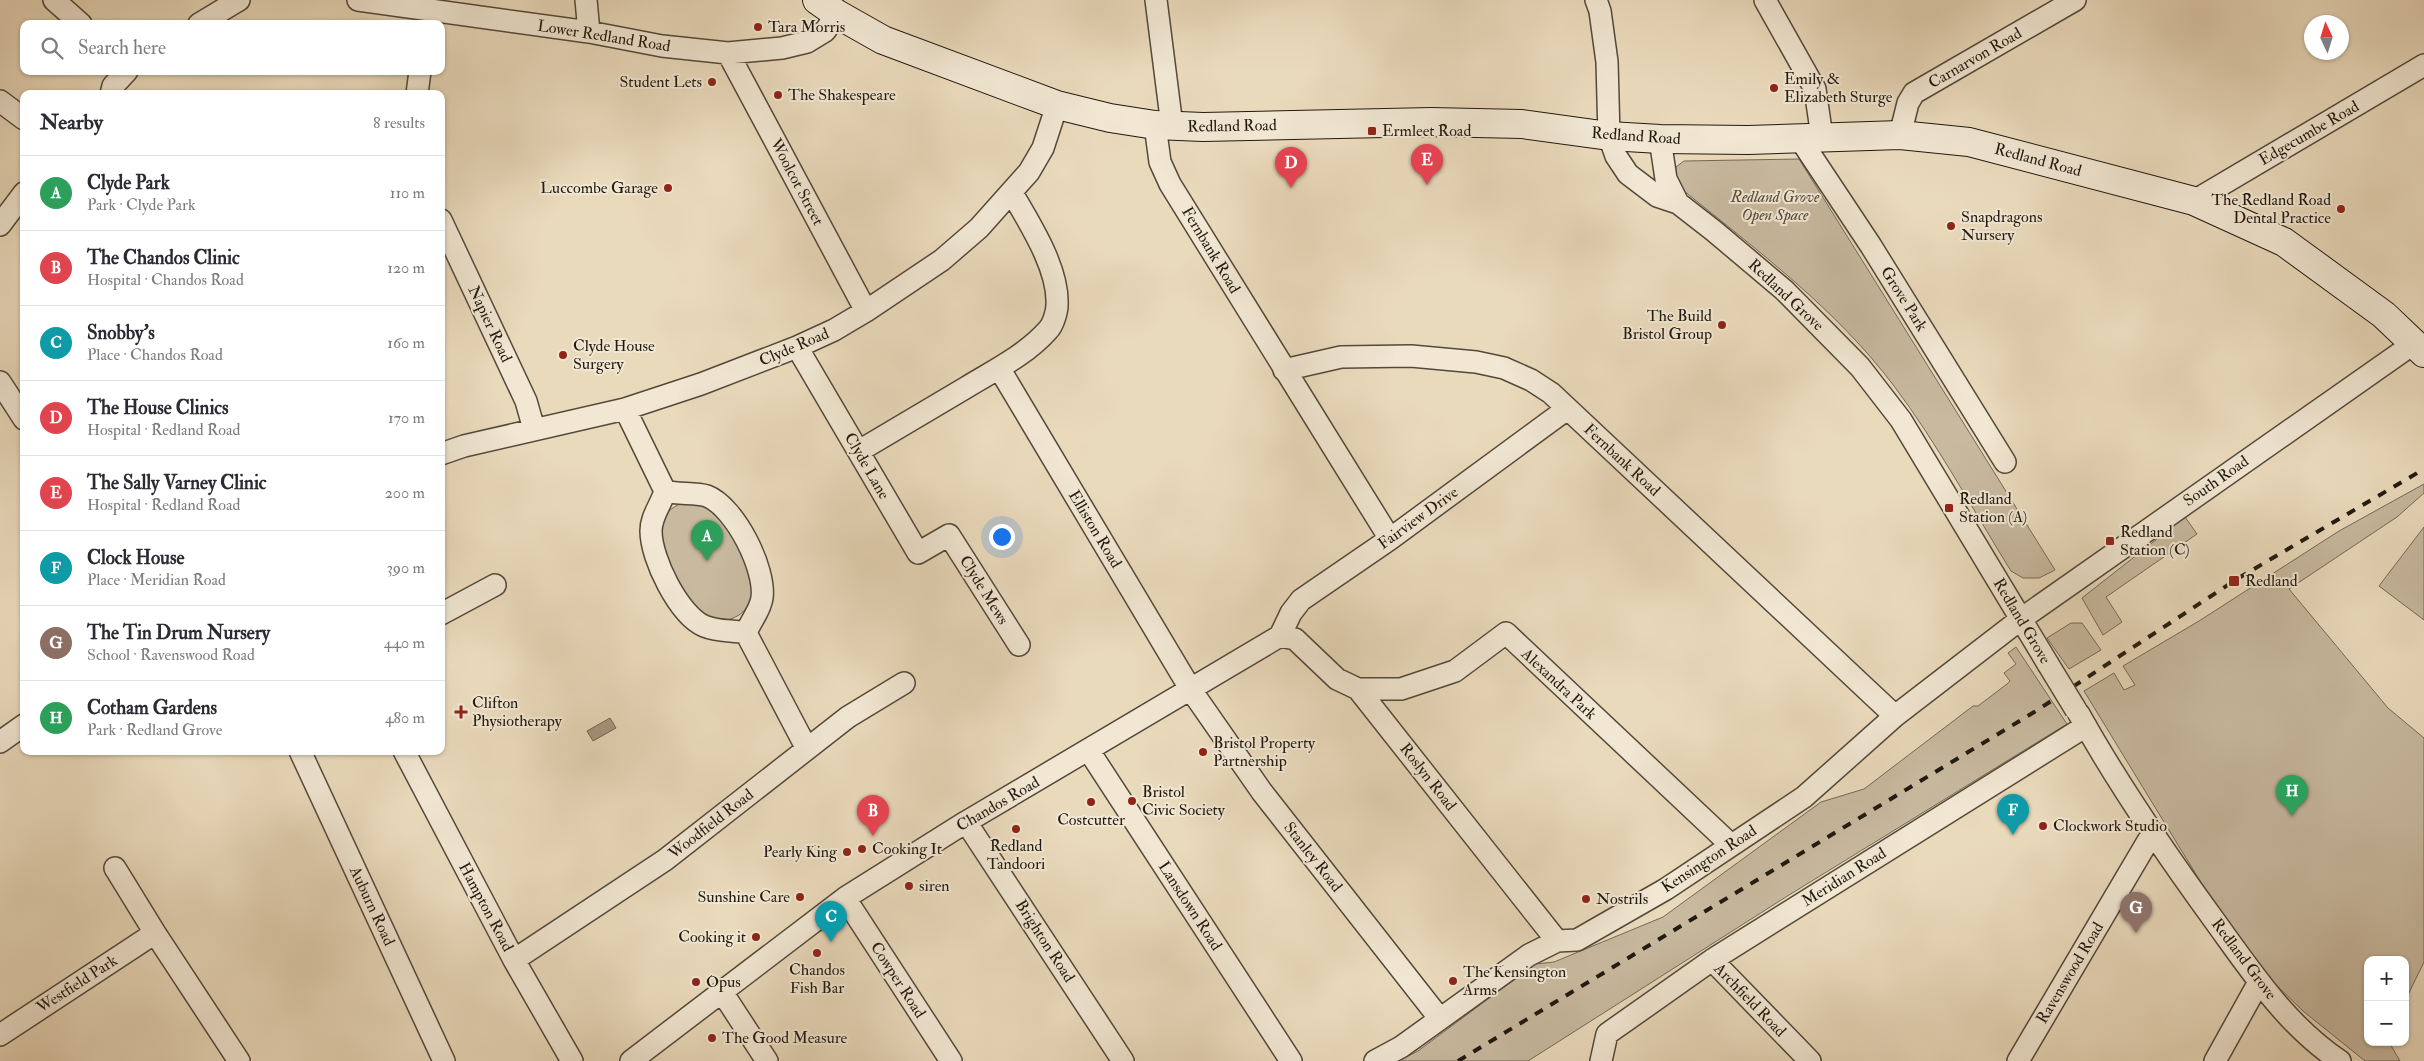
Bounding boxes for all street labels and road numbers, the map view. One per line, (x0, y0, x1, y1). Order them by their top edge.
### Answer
street label: Lower Redland Road (536, 16, 672, 56)
street label: Carnarvon Road (1925, 23, 2025, 93)
street label: Edgecumbe Road (2255, 96, 2363, 170)
street label: Redland Road (1187, 115, 1277, 137)
street label: Redland Road (1591, 123, 1681, 149)
street label: Woolcot Street (765, 134, 828, 229)
street label: Redland Road (1992, 139, 2084, 181)
street label: Fernbank Road (1177, 203, 1245, 297)
street label: Redland Grove (1744, 255, 1828, 335)
street label: Grove Park (1876, 263, 1932, 335)
street label: Napier Road (463, 283, 516, 366)
street label: Clyde Road (756, 323, 832, 371)
street label: Fernbank Road (1579, 419, 1665, 501)
street label: Clyde Lane (840, 429, 894, 503)
street label: South Road (2179, 451, 2253, 511)
street label: Fairview Drive (1374, 482, 1462, 554)
street label: Elliston Road (1064, 486, 1126, 572)
street label: Clyde Mews (955, 552, 1013, 628)
street label: Redland Grove (1989, 575, 2056, 668)
street label: Alexandra Park (1516, 643, 1601, 724)
street label: Roslyn Road (1395, 739, 1461, 815)
street label: Chandos Road (953, 772, 1043, 836)
street label: Woodfield Road (664, 785, 758, 864)
street label: Stanley Road (1279, 818, 1347, 896)
street label: Kensington Road (1658, 821, 1761, 897)
street label: Meridian Road (1798, 843, 1890, 911)
street label: Lansdown Road (1154, 858, 1226, 954)
street label: Hampton Road (453, 859, 518, 956)
street label: Auburn Road (344, 862, 399, 949)
street label: Brighton Road (1011, 896, 1079, 986)
street label: Redland Grove (2207, 914, 2281, 1004)
street label: Ravenswood Road (2032, 919, 2108, 1027)
street label: Cowper Road (865, 938, 930, 1022)
street label: Westfield Park (32, 950, 121, 1018)
street label: Archfield Road (1709, 958, 1790, 1041)

